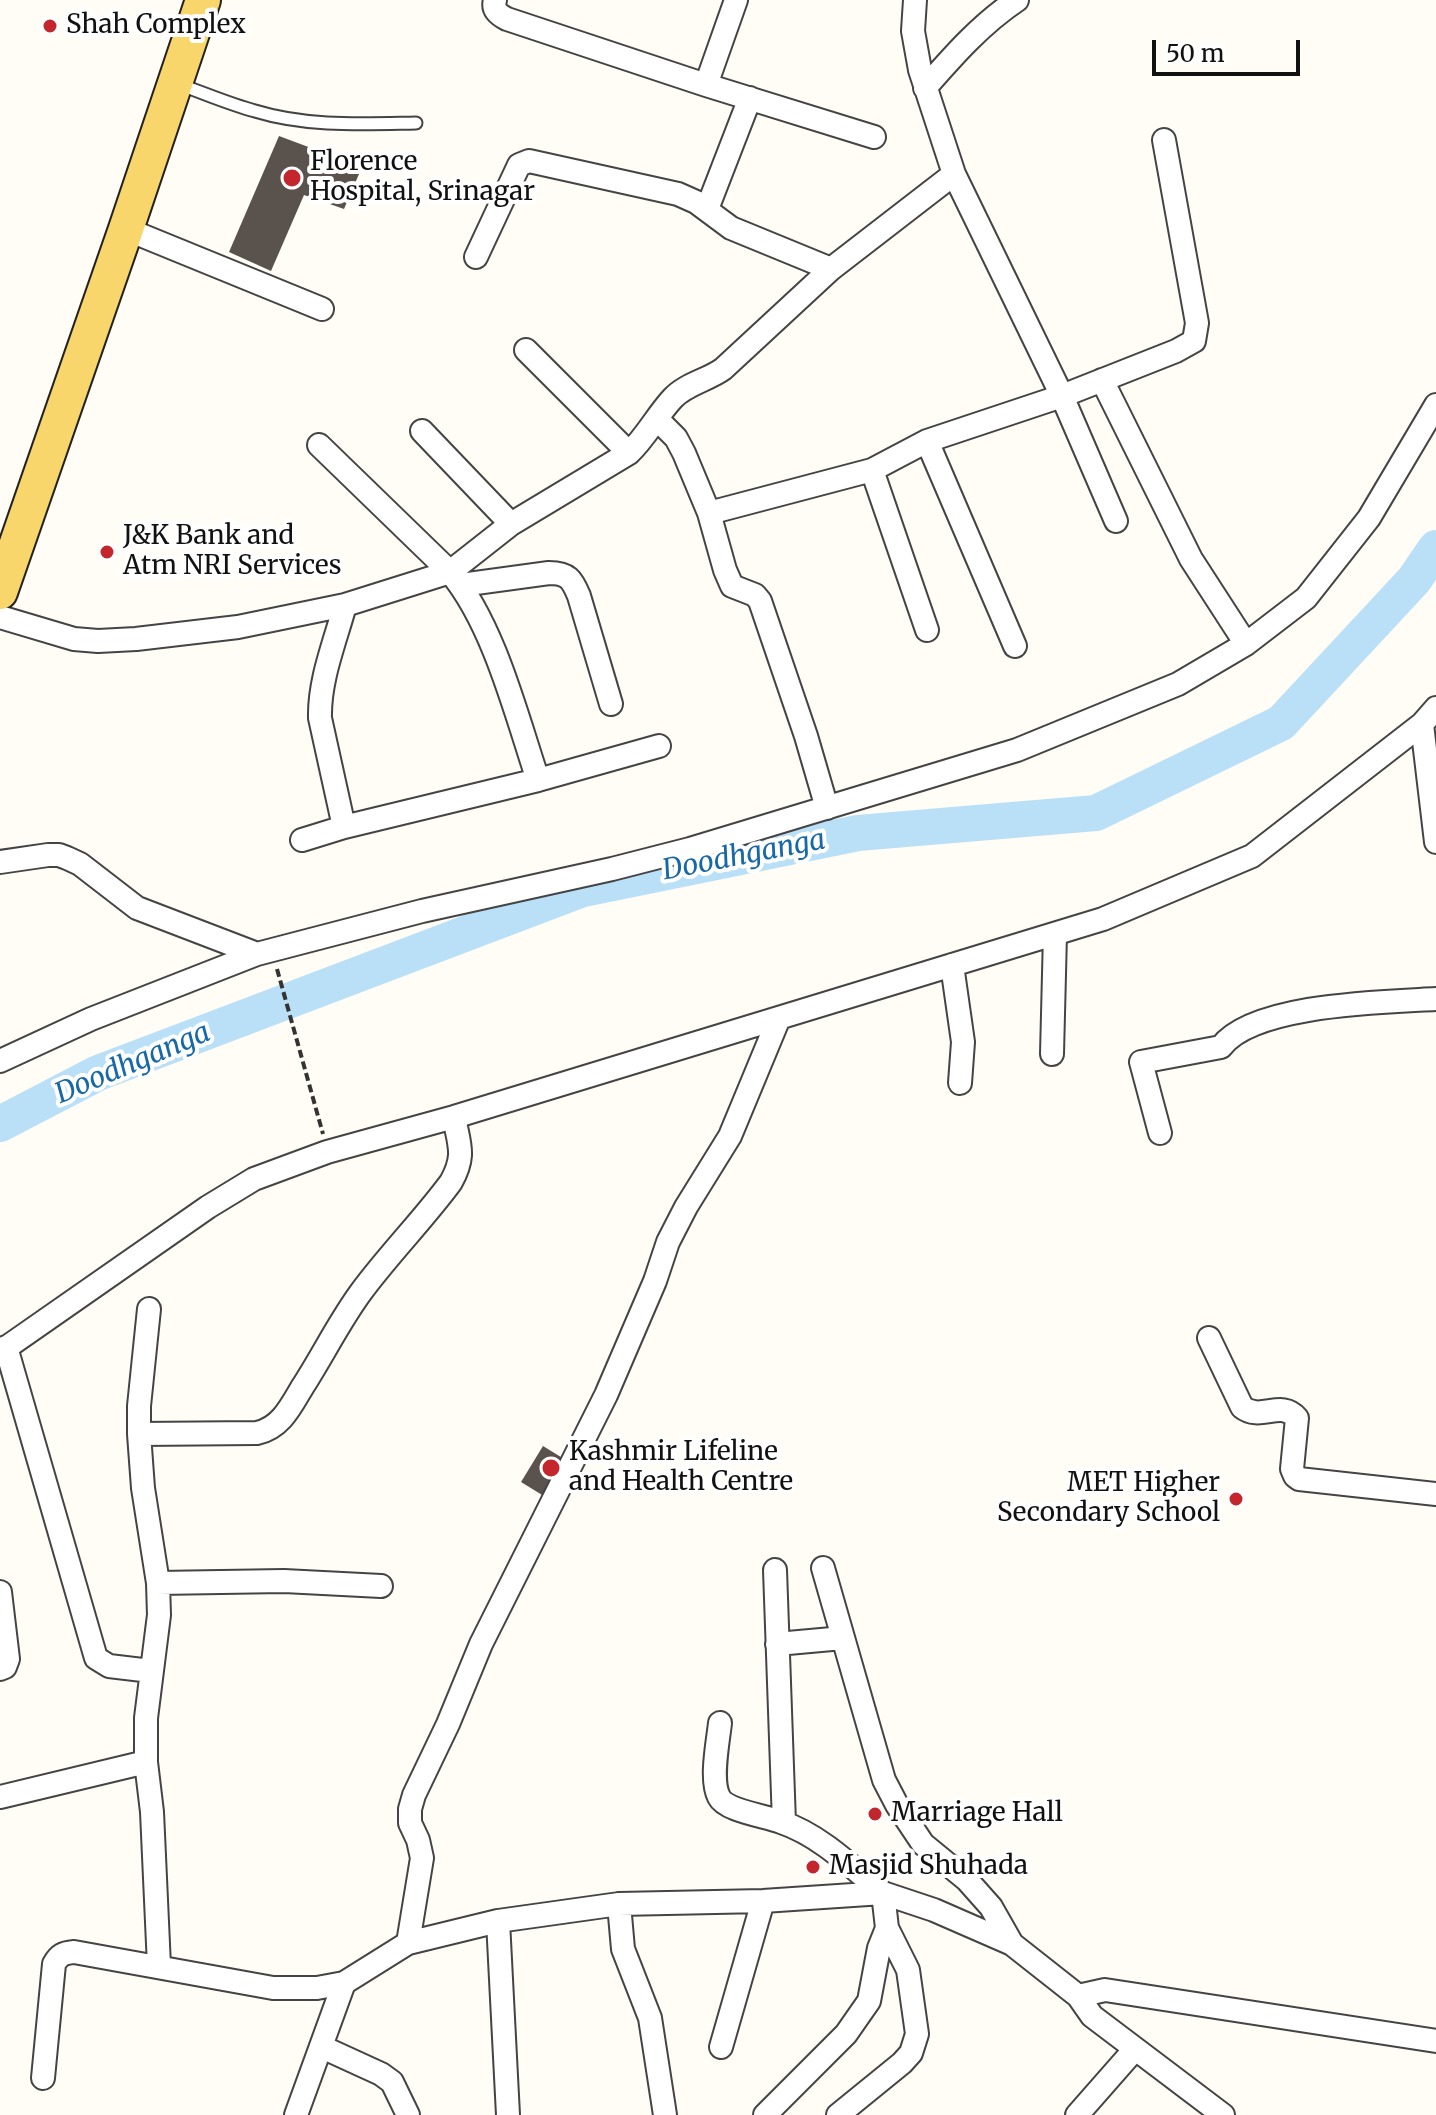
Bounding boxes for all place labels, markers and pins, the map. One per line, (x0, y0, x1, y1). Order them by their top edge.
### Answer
place label: Shah Complex (66, 10, 246, 42)
marker: Shah Complex (41, 17, 59, 35)
place label: Florence Hospital, Srinagar (310, 147, 535, 208)
marker: Florence Hospital, Srinagar (281, 167, 303, 189)
place label: J&K Bank and Atm NRI Services (123, 521, 342, 582)
marker: J&K Bank and Atm NRI Services (98, 543, 116, 561)
place label: Kashmir Lifeline and Health Centre (569, 1437, 793, 1498)
marker: Kashmir Lifeline and Health Centre (540, 1457, 562, 1479)
place label: MET Higher Secondary School (997, 1468, 1220, 1530)
marker: MET Higher Secondary School (1227, 1490, 1245, 1508)
place label: Marriage Hall (891, 1798, 1063, 1830)
marker: Marriage Hall (866, 1805, 884, 1823)
place label: Masjid Shuhada (829, 1851, 1028, 1883)
marker: Masjid Shuhada (804, 1858, 822, 1876)

